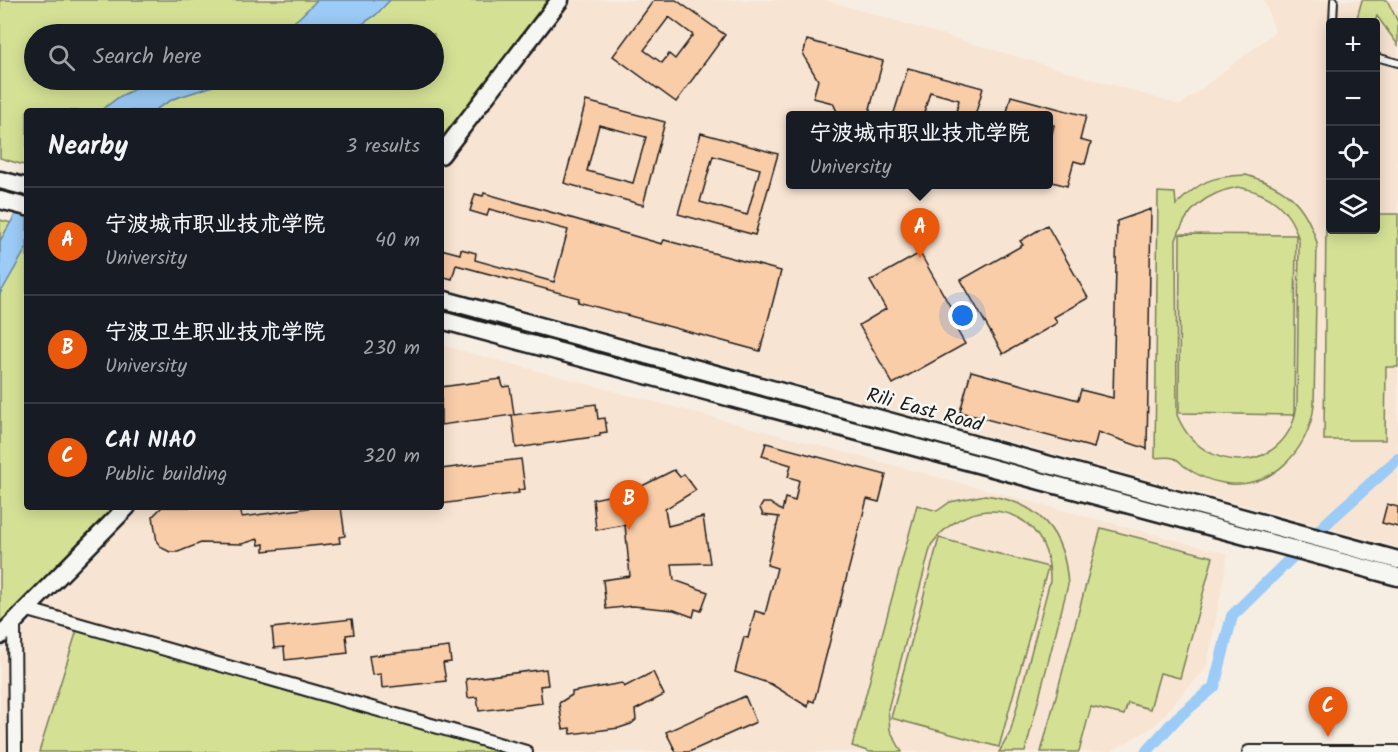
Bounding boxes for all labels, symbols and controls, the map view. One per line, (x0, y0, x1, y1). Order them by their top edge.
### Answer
map controls (1326, 18, 1380, 234)
button: + (1326, 18, 1380, 72)
search box (24, 24, 444, 90)
text: Search here (93, 40, 201, 75)
icon: search (45, 41, 78, 74)
button: − (1326, 72, 1380, 126)
popup (786, 111, 1053, 189)
text: 宁波城市职业技术学院 (809, 117, 1030, 152)
text: Nearby (48, 126, 128, 168)
button: locate (1326, 126, 1380, 180)
text: 3 results (346, 131, 420, 163)
text: University (809, 152, 891, 184)
button: layers (1326, 180, 1380, 234)
text: 宁波城市职业技术学院 (105, 208, 325, 243)
pin: A (900, 208, 940, 258)
text: A (61, 225, 74, 257)
text: 40 m (375, 225, 420, 257)
text: University (105, 243, 187, 275)
your location (948, 301, 977, 330)
text: 宁波卫生职业技术学院 (105, 316, 325, 351)
text: B (61, 333, 74, 365)
text: 230 m (363, 333, 420, 365)
text: University (105, 351, 187, 383)
street label: Rili East Road (863, 380, 987, 442)
text: CAI NIAO (105, 424, 196, 459)
text: C (61, 441, 74, 473)
text: 320 m (363, 441, 420, 473)
text: Public building (105, 459, 227, 491)
pin: B (610, 480, 648, 530)
pin: C (1308, 688, 1348, 737)

